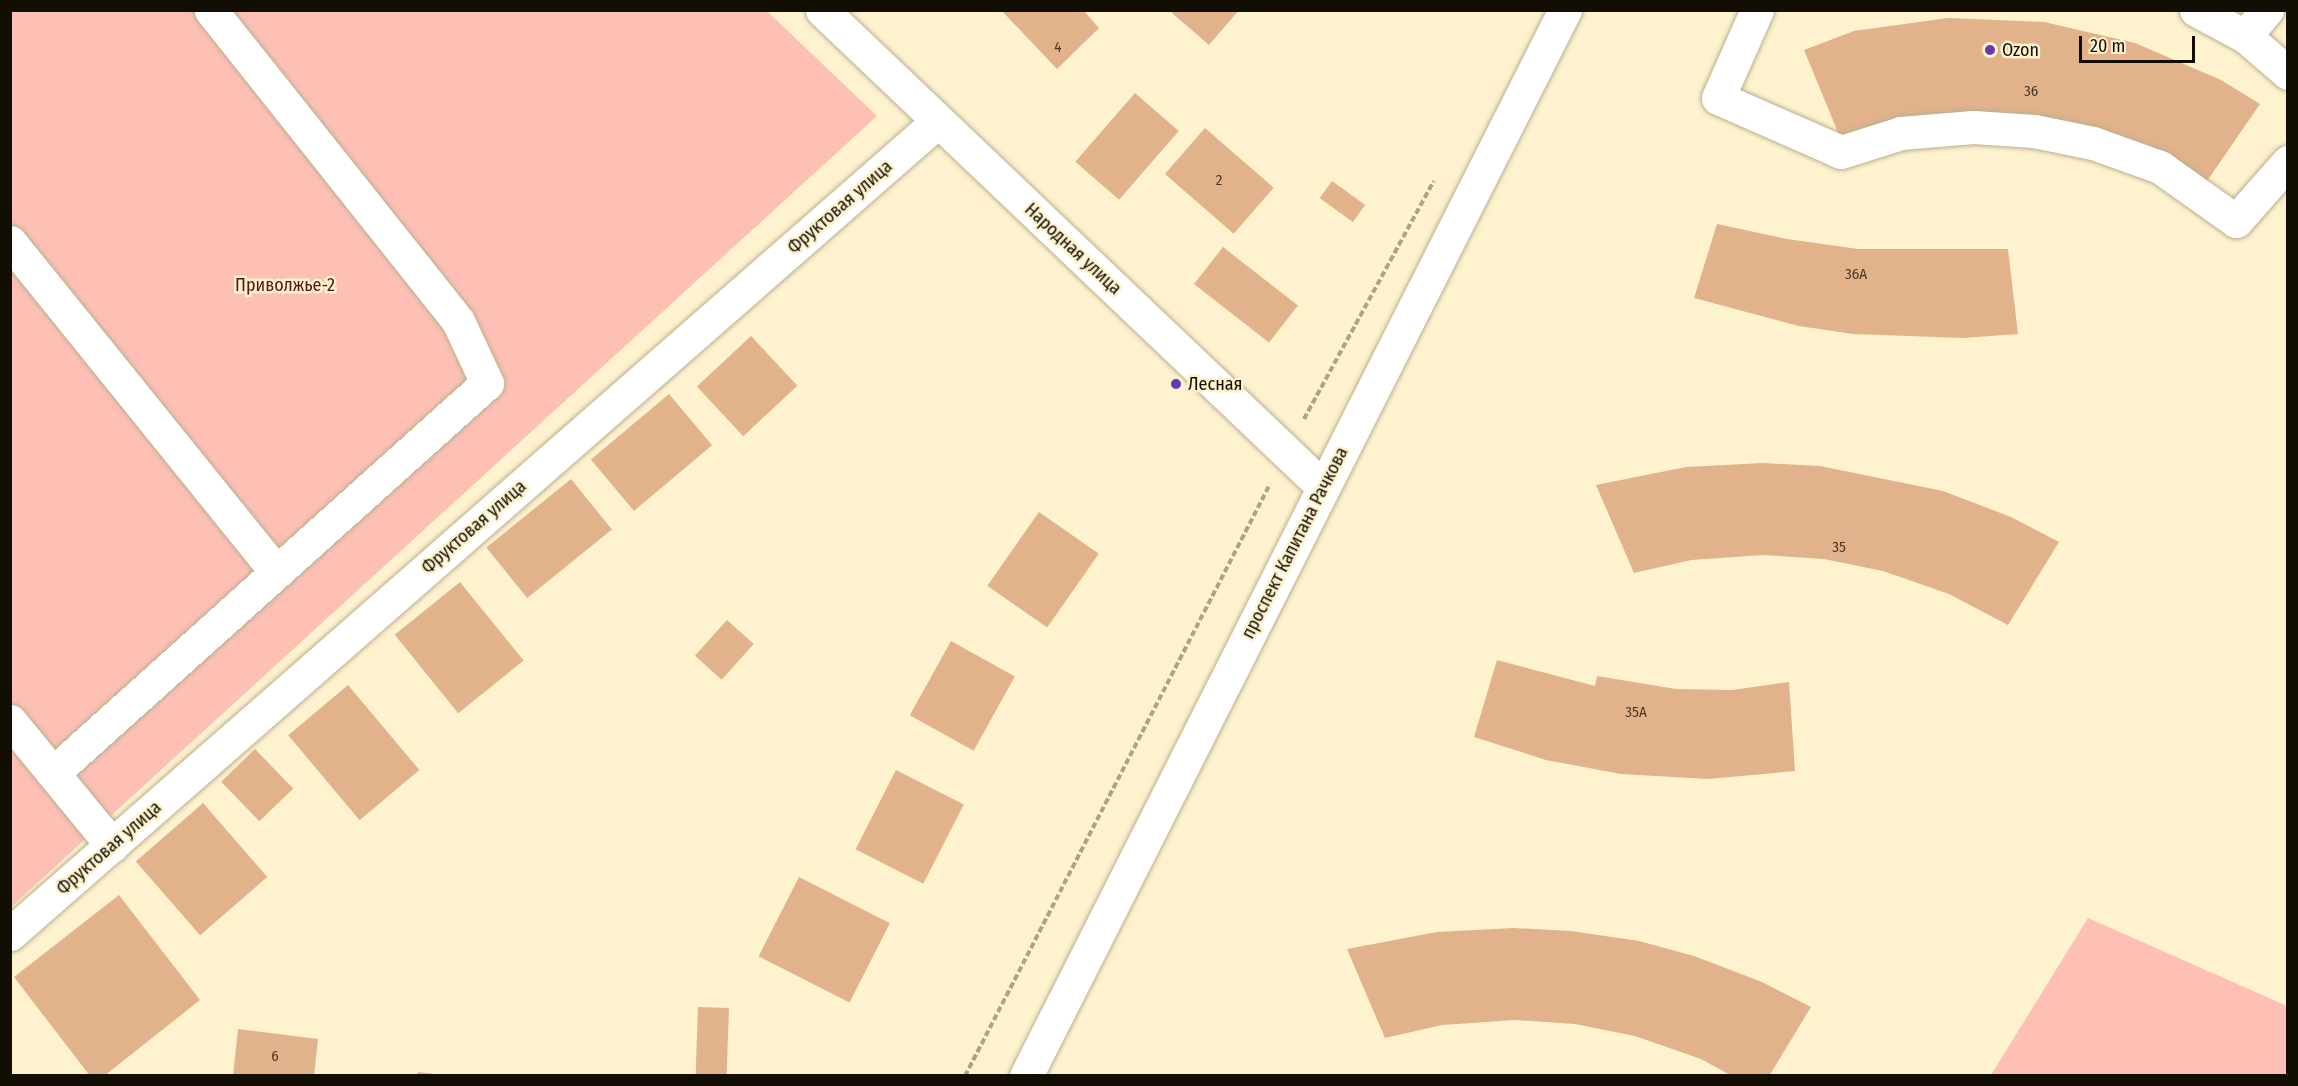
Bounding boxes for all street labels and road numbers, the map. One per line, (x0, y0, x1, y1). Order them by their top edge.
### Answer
street label: Фруктовая улица (783, 156, 897, 258)
street label: Народная улица (1020, 199, 1126, 299)
street label: проспект Капитана Рачкова (1237, 444, 1353, 642)
street label: Фруктовая улица (417, 476, 531, 578)
street label: Фруктовая улица (52, 797, 166, 899)

